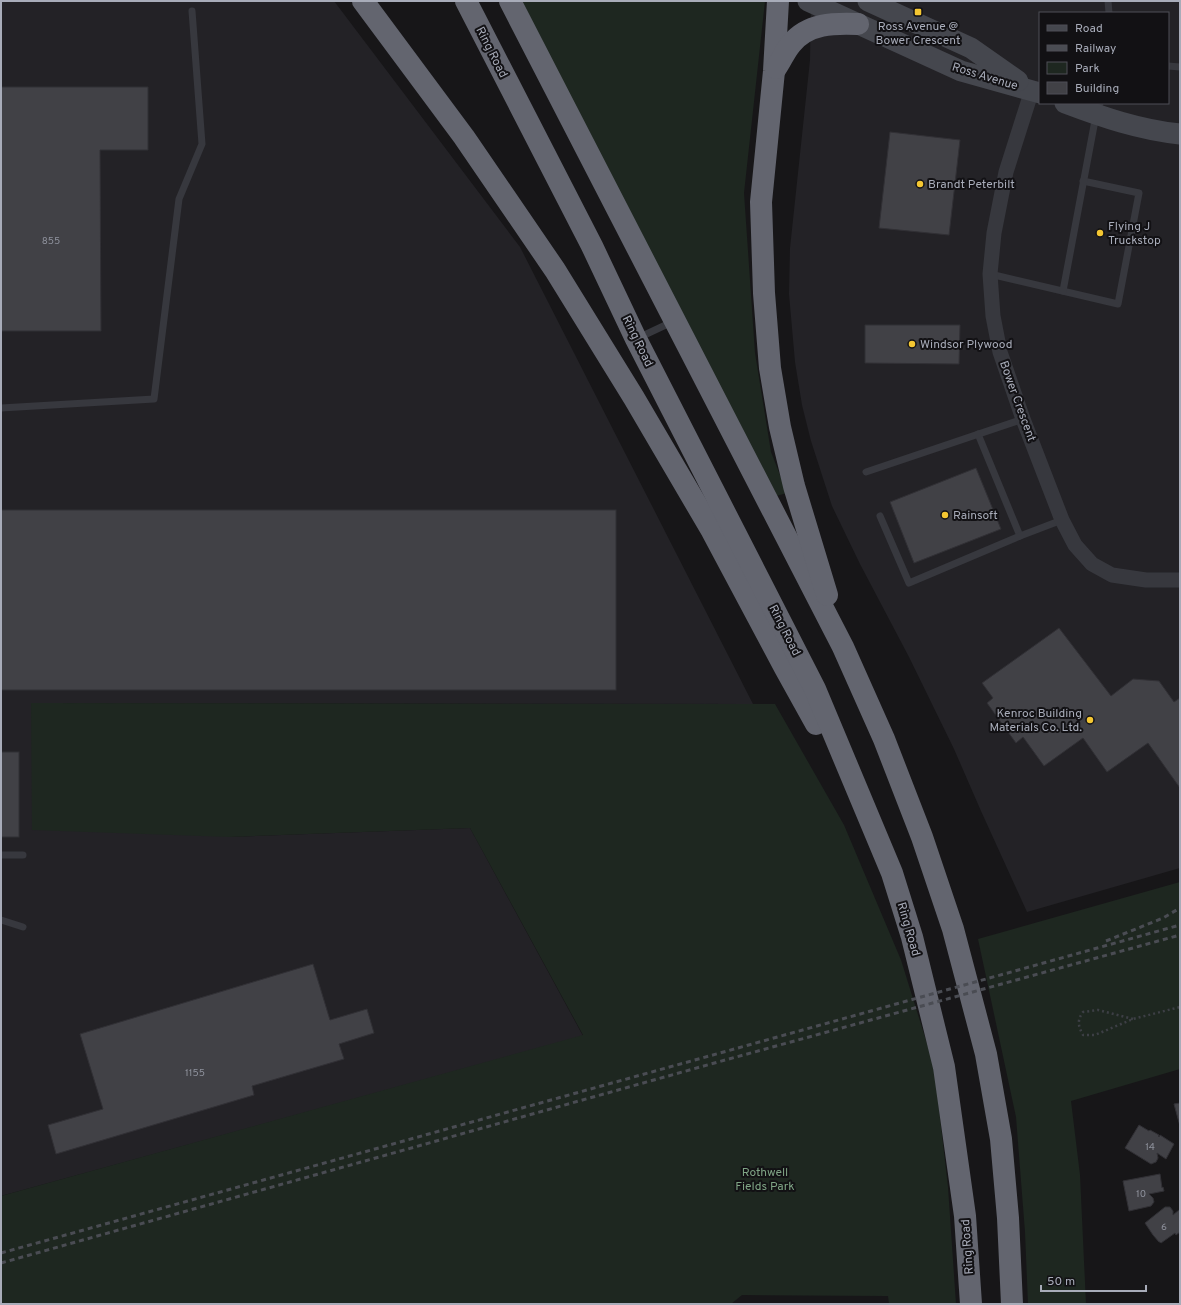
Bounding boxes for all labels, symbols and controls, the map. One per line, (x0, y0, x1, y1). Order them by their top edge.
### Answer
marker: Ross Avenue @ Bower Crescent (913, 7, 923, 17)
legend (1039, 12, 1169, 104)
place label: Ross Avenue @ Bower Crescent (876, 19, 960, 49)
text: Road (1075, 21, 1103, 37)
street label: Ring Road (471, 24, 511, 81)
text: Railway (1075, 41, 1116, 57)
street label: Ross Avenue (950, 59, 1020, 95)
text: Park (1075, 61, 1100, 77)
text: Building (1075, 81, 1119, 97)
place label: Brandt Peterbilt (928, 177, 1015, 193)
marker: Brandt Peterbilt (915, 179, 925, 189)
place label: Flying J Truckstop (1108, 219, 1161, 249)
marker: Flying J Truckstop (1095, 228, 1105, 238)
house number: 855 (42, 235, 60, 248)
street label: Ring Road (618, 313, 656, 370)
place label: Windsor Plywood (920, 337, 1012, 353)
marker: Windsor Plywood (907, 339, 917, 349)
street label: Bower Crescent (995, 359, 1039, 444)
place label: Rainsoft (953, 508, 998, 524)
marker: Rainsoft (940, 510, 950, 520)
street label: Ring Road (764, 602, 804, 659)
place label: Kenroc Building Materials Co. Ltd. (990, 706, 1082, 736)
marker: Kenroc Building Materials Co. Ltd. (1085, 715, 1095, 725)
street label: Ring Road (893, 900, 923, 958)
house number: 1155 (185, 1067, 205, 1080)
house number: 14 (1145, 1141, 1155, 1154)
park label: Rothwell Fields Park (735, 1165, 795, 1195)
house number: 10 (1136, 1188, 1146, 1201)
street label: Ring Road (958, 1219, 978, 1275)
house number: 6 (1161, 1221, 1167, 1234)
scale bar (1041, 1267, 1146, 1293)
text: 50 m (1047, 1274, 1075, 1290)

